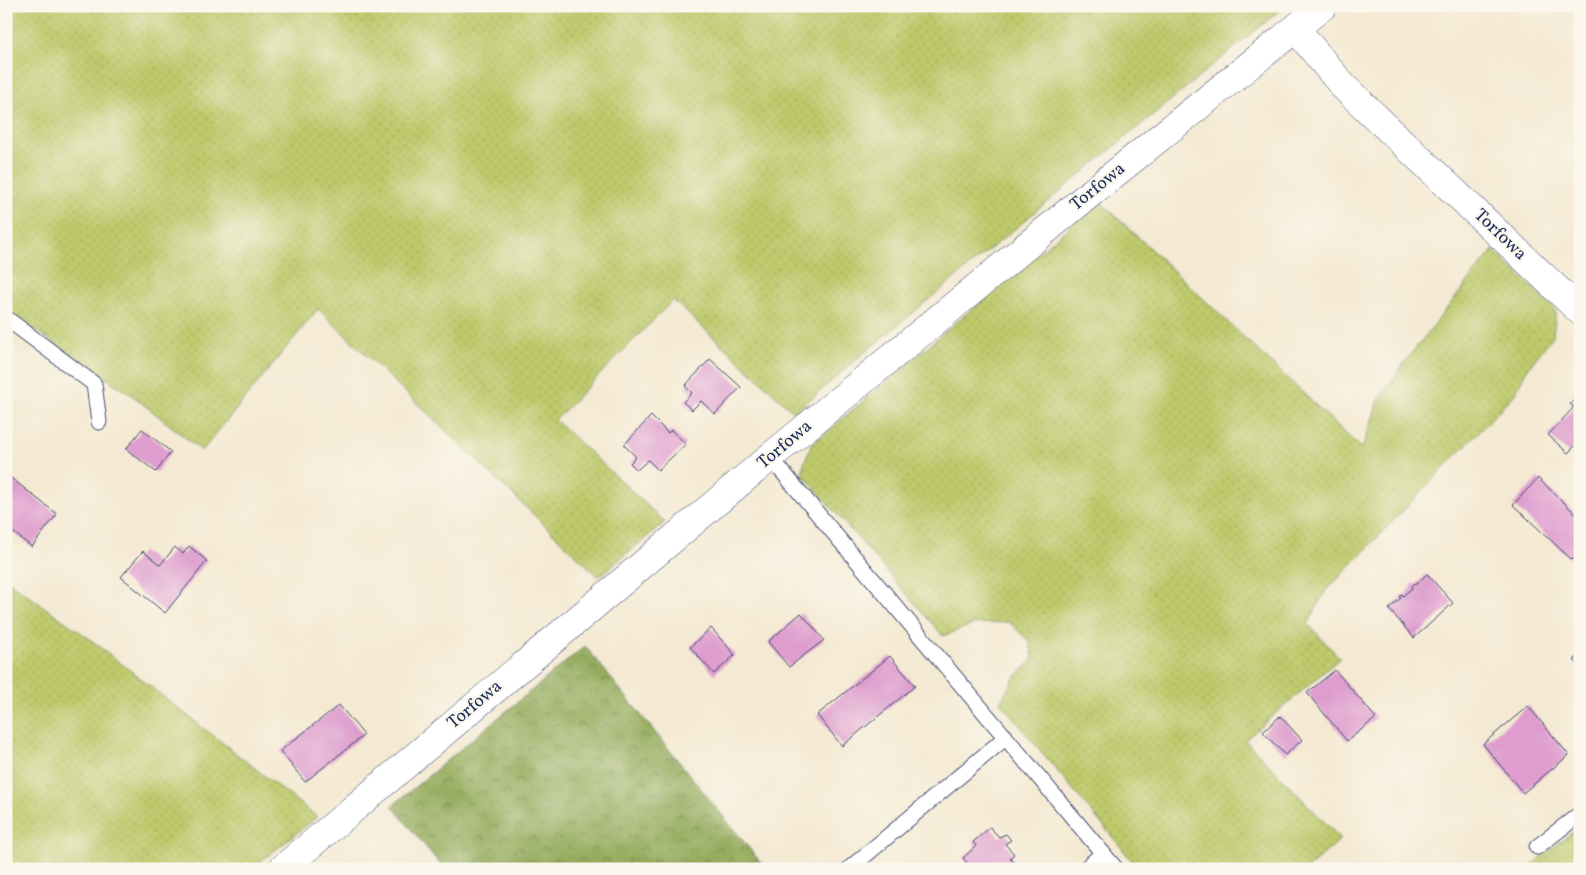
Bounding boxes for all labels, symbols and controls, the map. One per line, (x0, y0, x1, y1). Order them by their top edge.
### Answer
street label: Torfowa (1065, 157, 1131, 217)
street label: Torfowa (1468, 203, 1532, 267)
street label: Torfowa (752, 415, 818, 475)
street label: Torfowa (442, 675, 508, 735)

